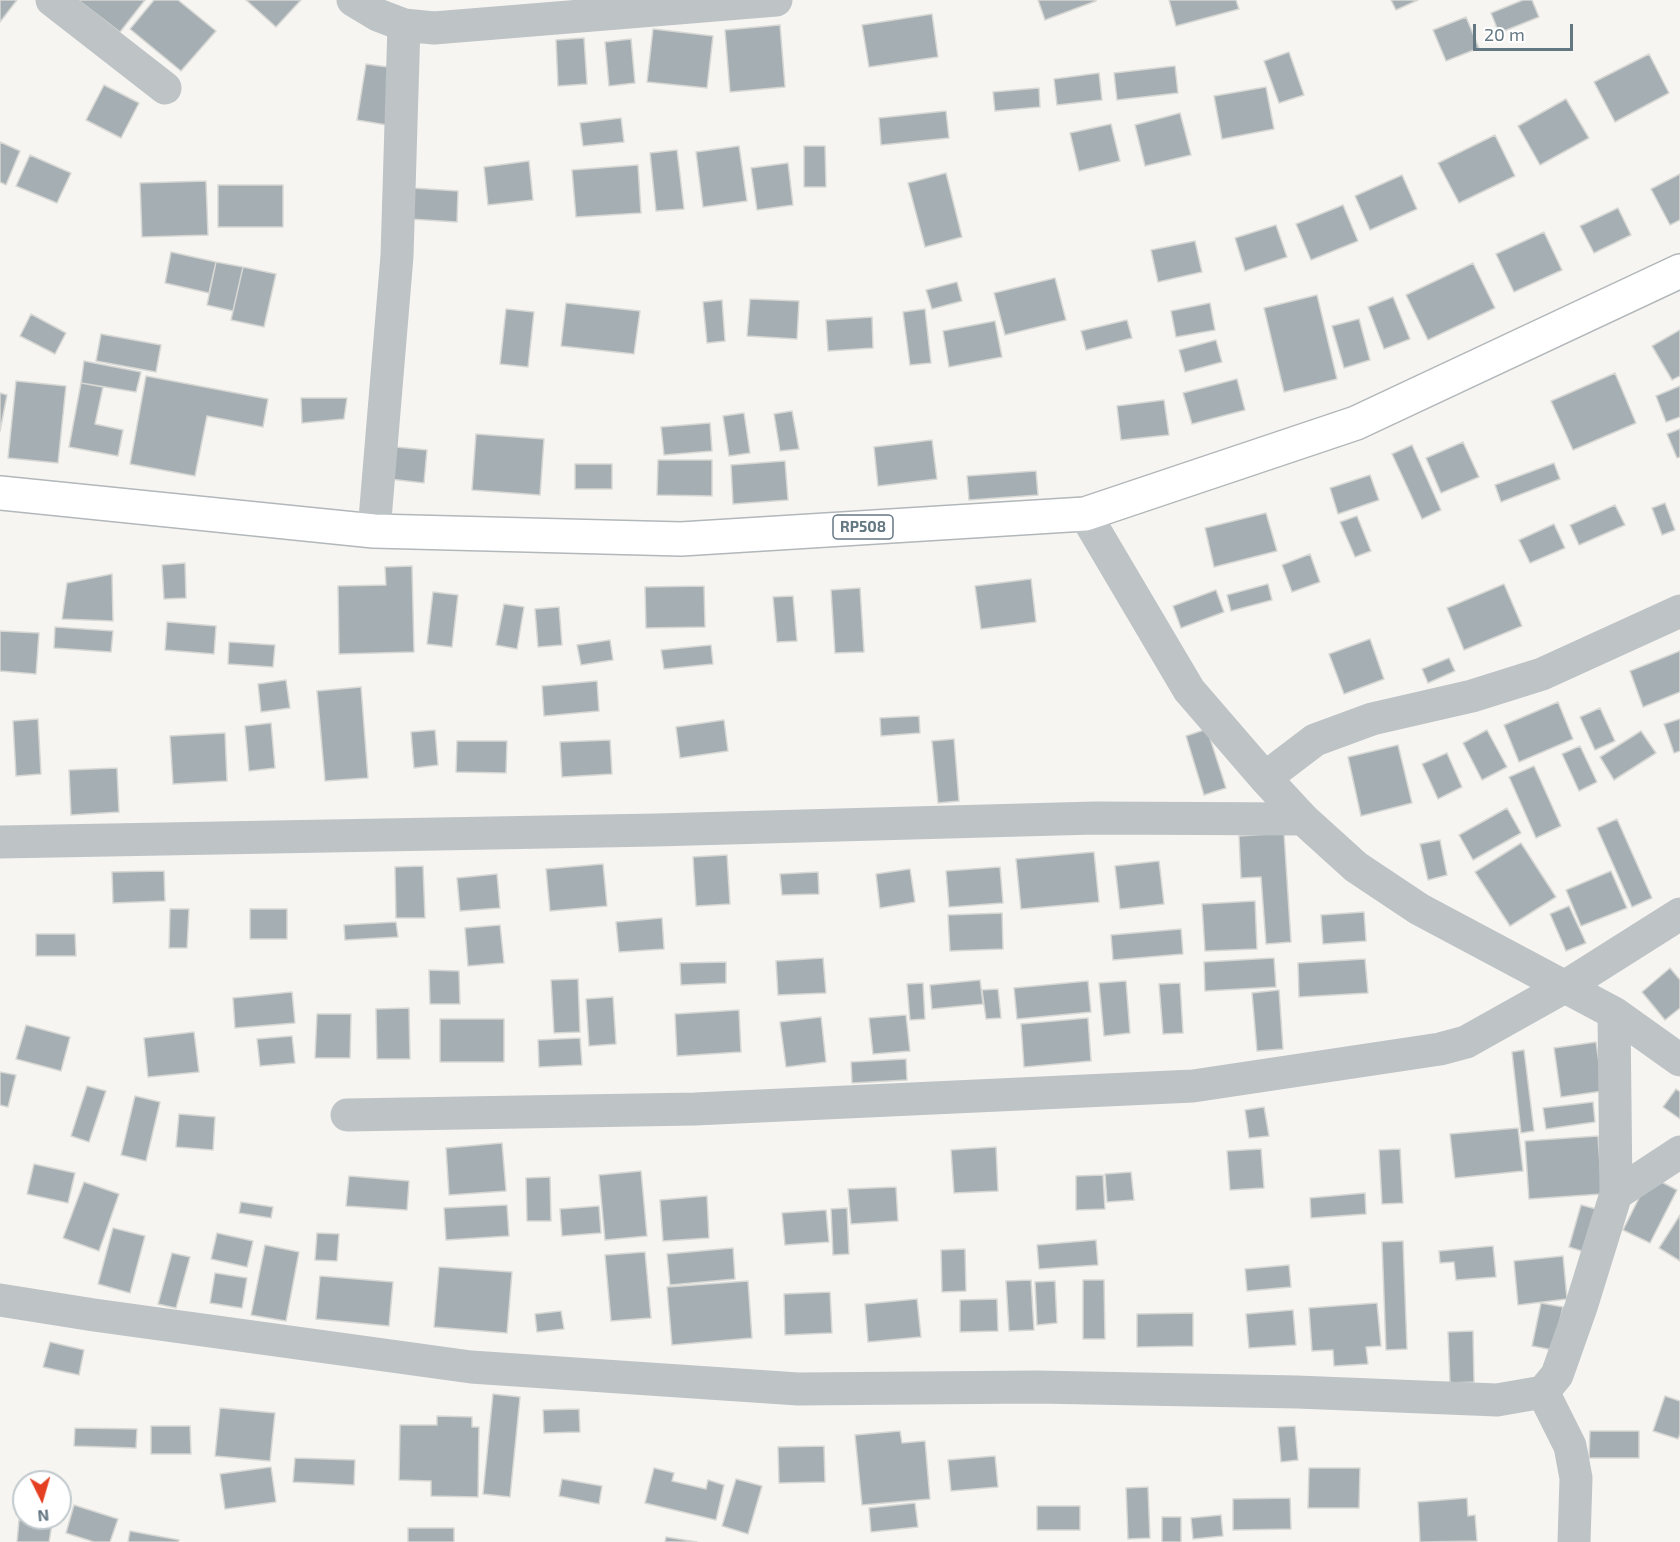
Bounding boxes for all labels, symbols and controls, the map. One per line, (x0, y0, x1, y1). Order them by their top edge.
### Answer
scale bar (1476, 12, 1576, 50)
text: 20 m (1484, 23, 1525, 45)
road number: RP508 (833, 515, 893, 539)
north arrow (12, 1470, 72, 1530)
text: N (37, 1506, 50, 1526)

